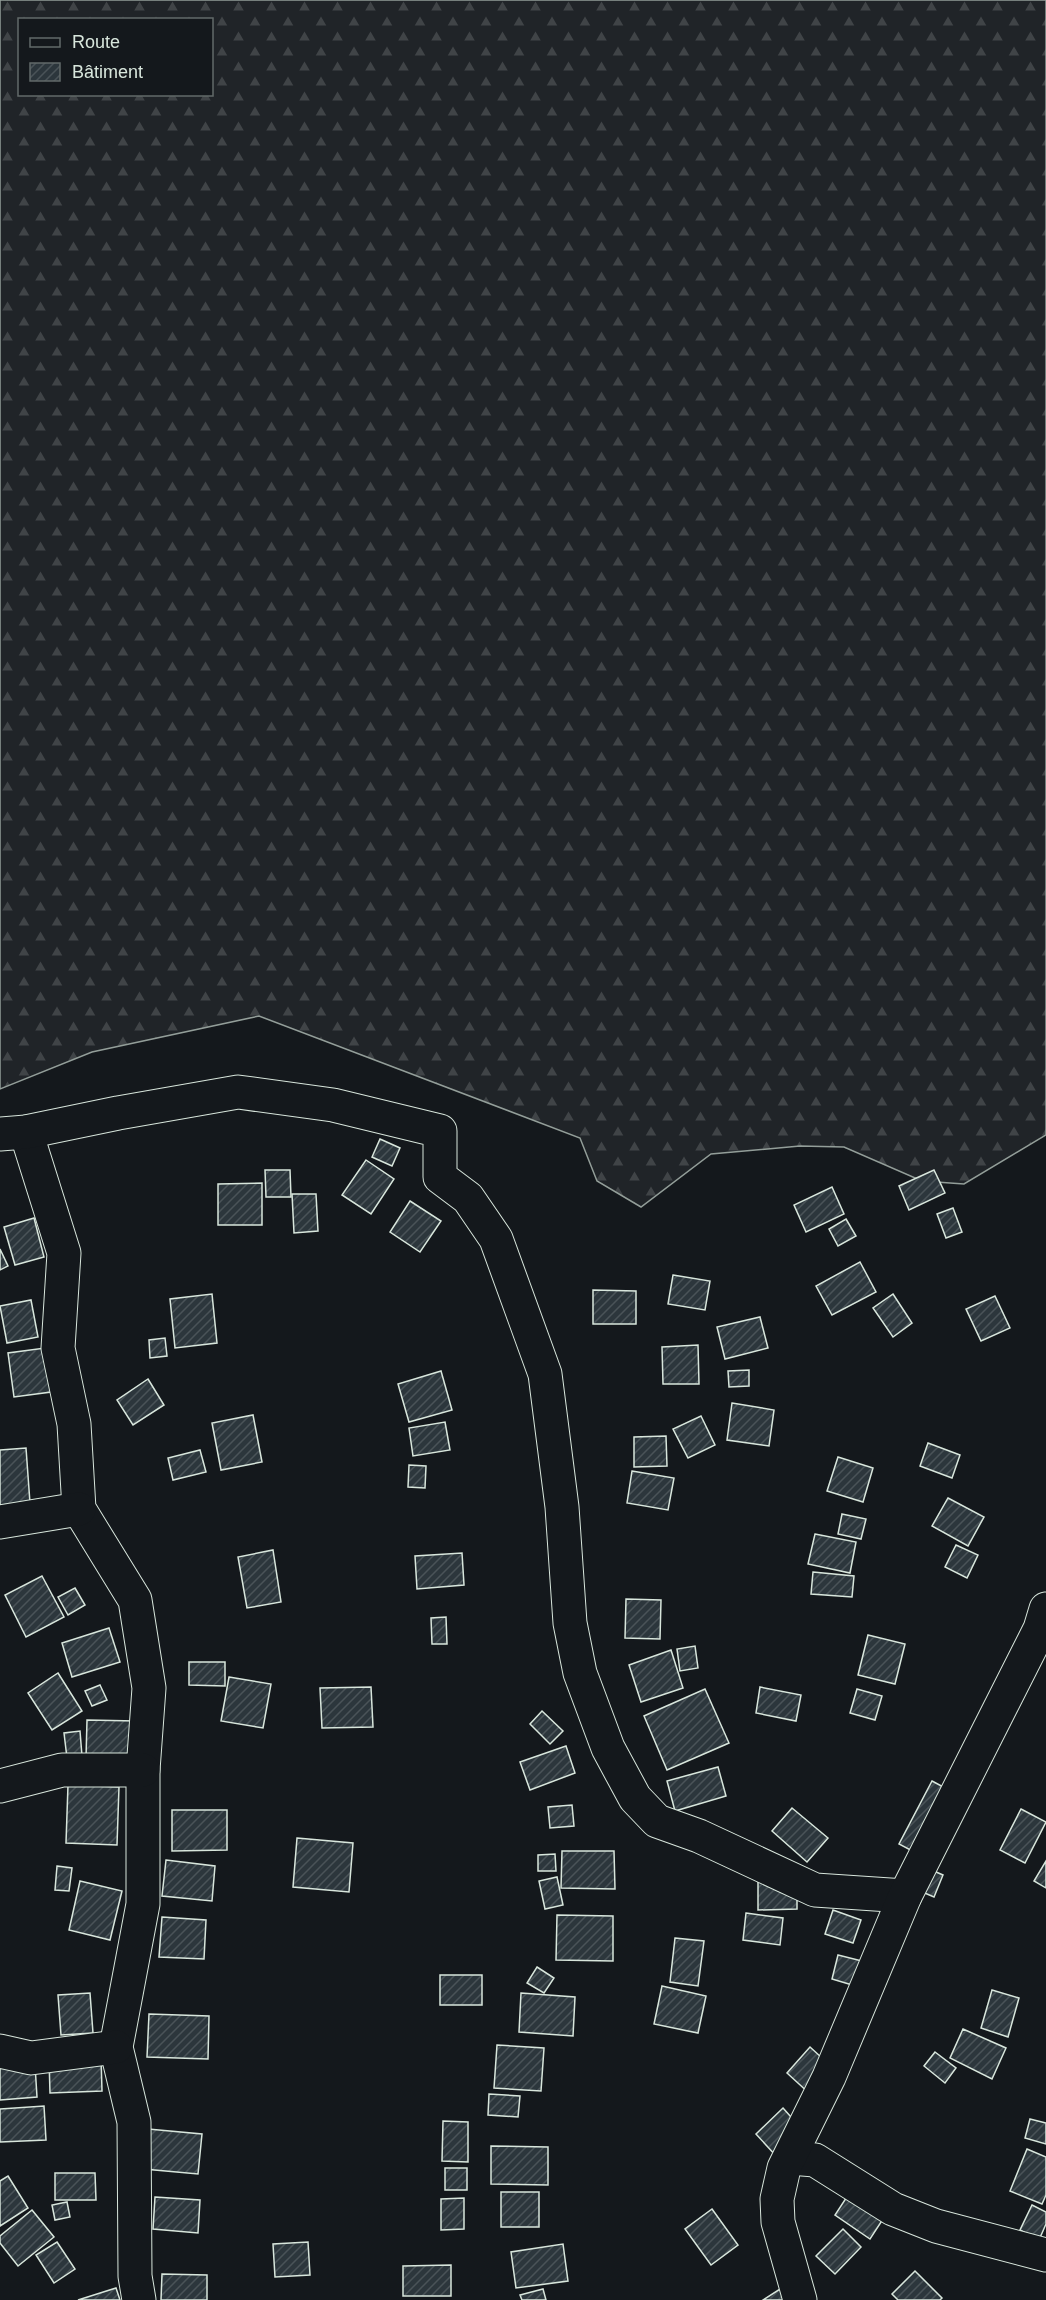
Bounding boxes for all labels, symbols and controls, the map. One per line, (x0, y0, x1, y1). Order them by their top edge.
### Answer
legend (18, 18, 213, 96)
text: Route (72, 32, 120, 52)
text: Bâtiment (72, 62, 143, 82)

